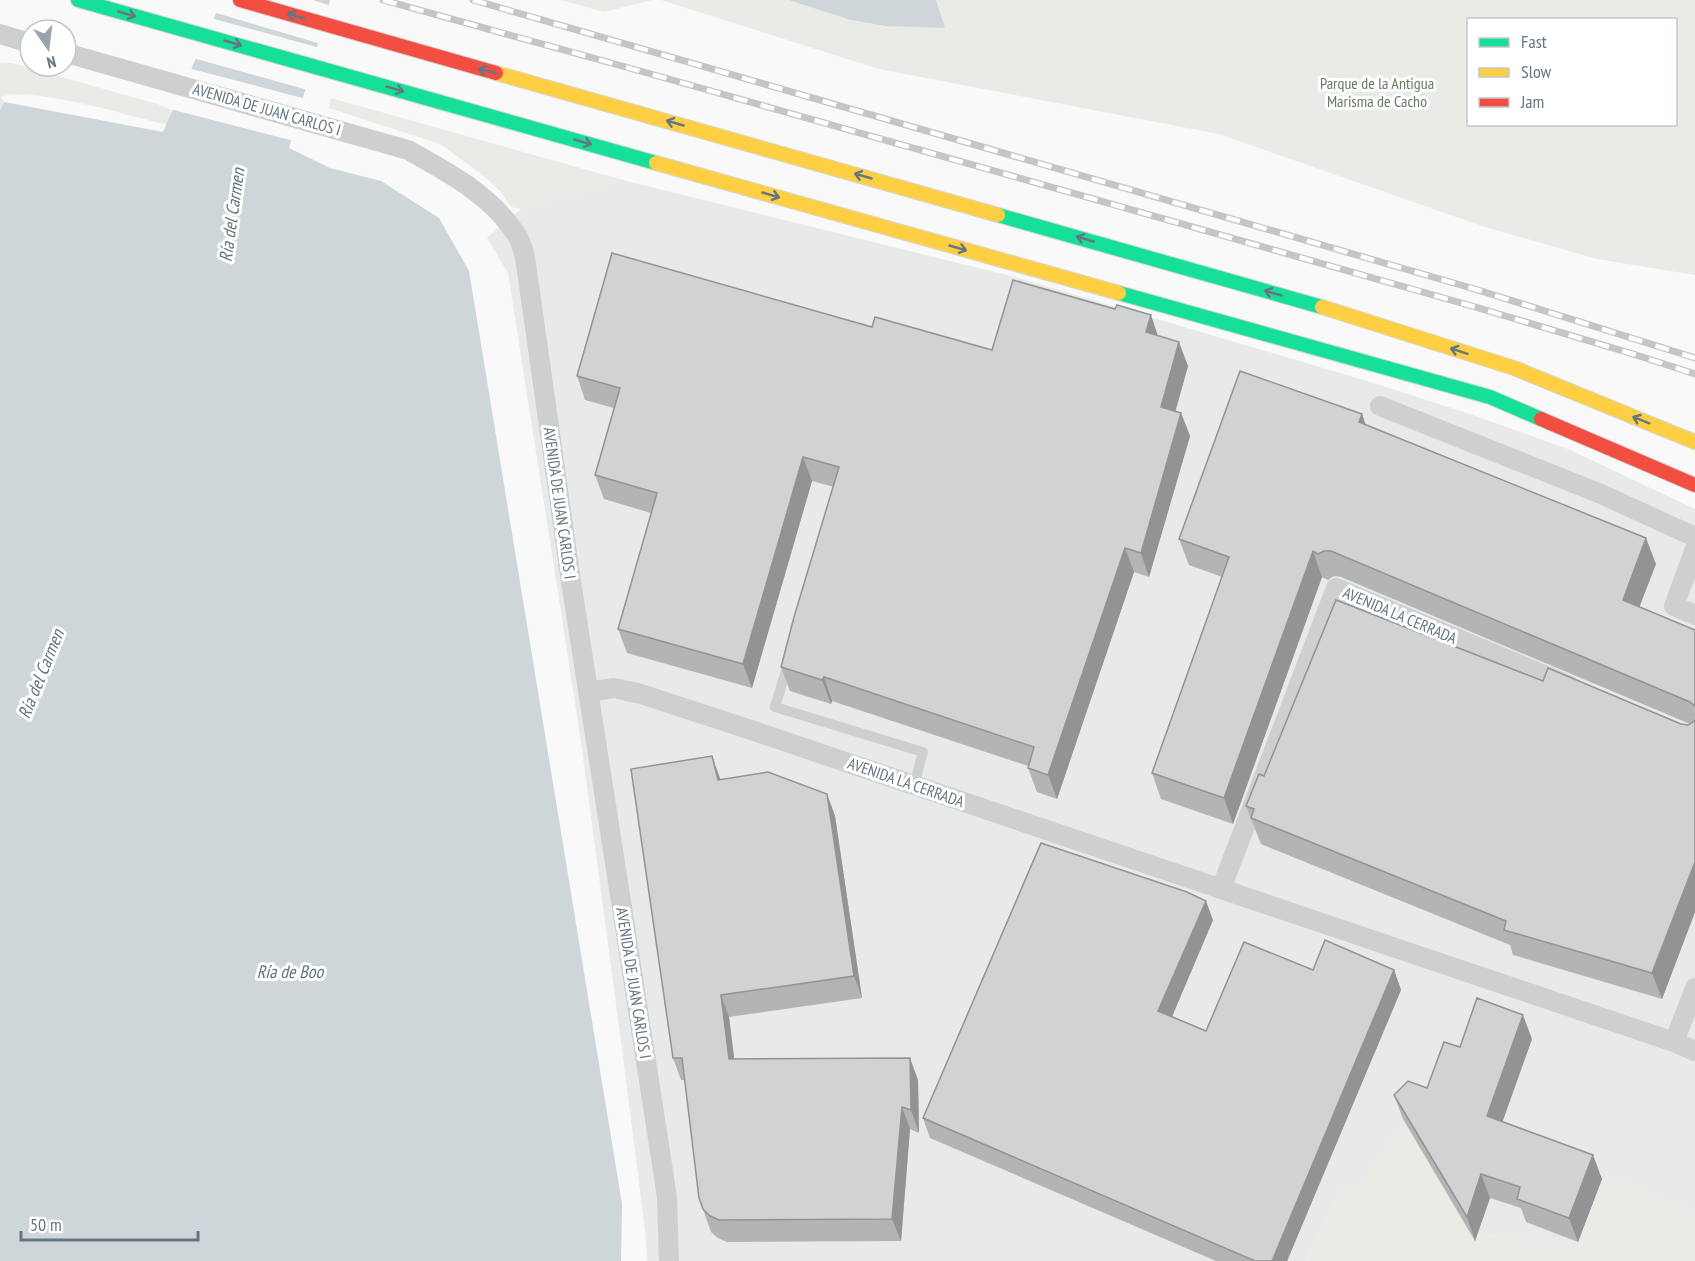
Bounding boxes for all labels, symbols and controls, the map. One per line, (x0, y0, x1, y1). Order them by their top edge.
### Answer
one-way arrow (117, 9, 136, 20)
one-way arrow (287, 10, 306, 21)
north arrow (18, 18, 78, 78)
legend (1467, 18, 1677, 126)
text: Fast (1521, 30, 1547, 53)
one-way arrow (223, 38, 242, 49)
text: N (45, 52, 58, 73)
text: Slow (1521, 60, 1552, 83)
one-way arrow (478, 64, 497, 76)
park label: Parque de la Antigua Marisma de Cacho (1320, 73, 1434, 111)
street label: AVENIDA DE JUAN CARLOS I (191, 78, 343, 140)
one-way arrow (385, 84, 404, 95)
text: Jam (1520, 90, 1544, 113)
one-way arrow (666, 117, 685, 129)
one-way arrow (573, 137, 592, 148)
water label: Ría del Carmen (214, 166, 250, 263)
one-way arrow (854, 170, 873, 181)
one-way arrow (761, 190, 780, 201)
one-way arrow (1076, 233, 1095, 244)
one-way arrow (948, 243, 967, 254)
one-way arrow (1264, 286, 1283, 298)
one-way arrow (1450, 345, 1469, 356)
one-way arrow (1632, 414, 1651, 425)
street label: AVENIDA DE JUAN CARLOS I (539, 426, 581, 580)
street label: AVENIDA LA CERRADA (1340, 582, 1460, 648)
water label: Ría del Carmen (12, 625, 69, 722)
street label: AVENIDA LA CERRADA (845, 753, 967, 811)
street label: AVENIDA DE JUAN CARLOS I (612, 906, 656, 1060)
water label: Ría de Boo (257, 960, 325, 983)
scale bar (21, 1204, 198, 1242)
text: 50 m (30, 1213, 62, 1236)

